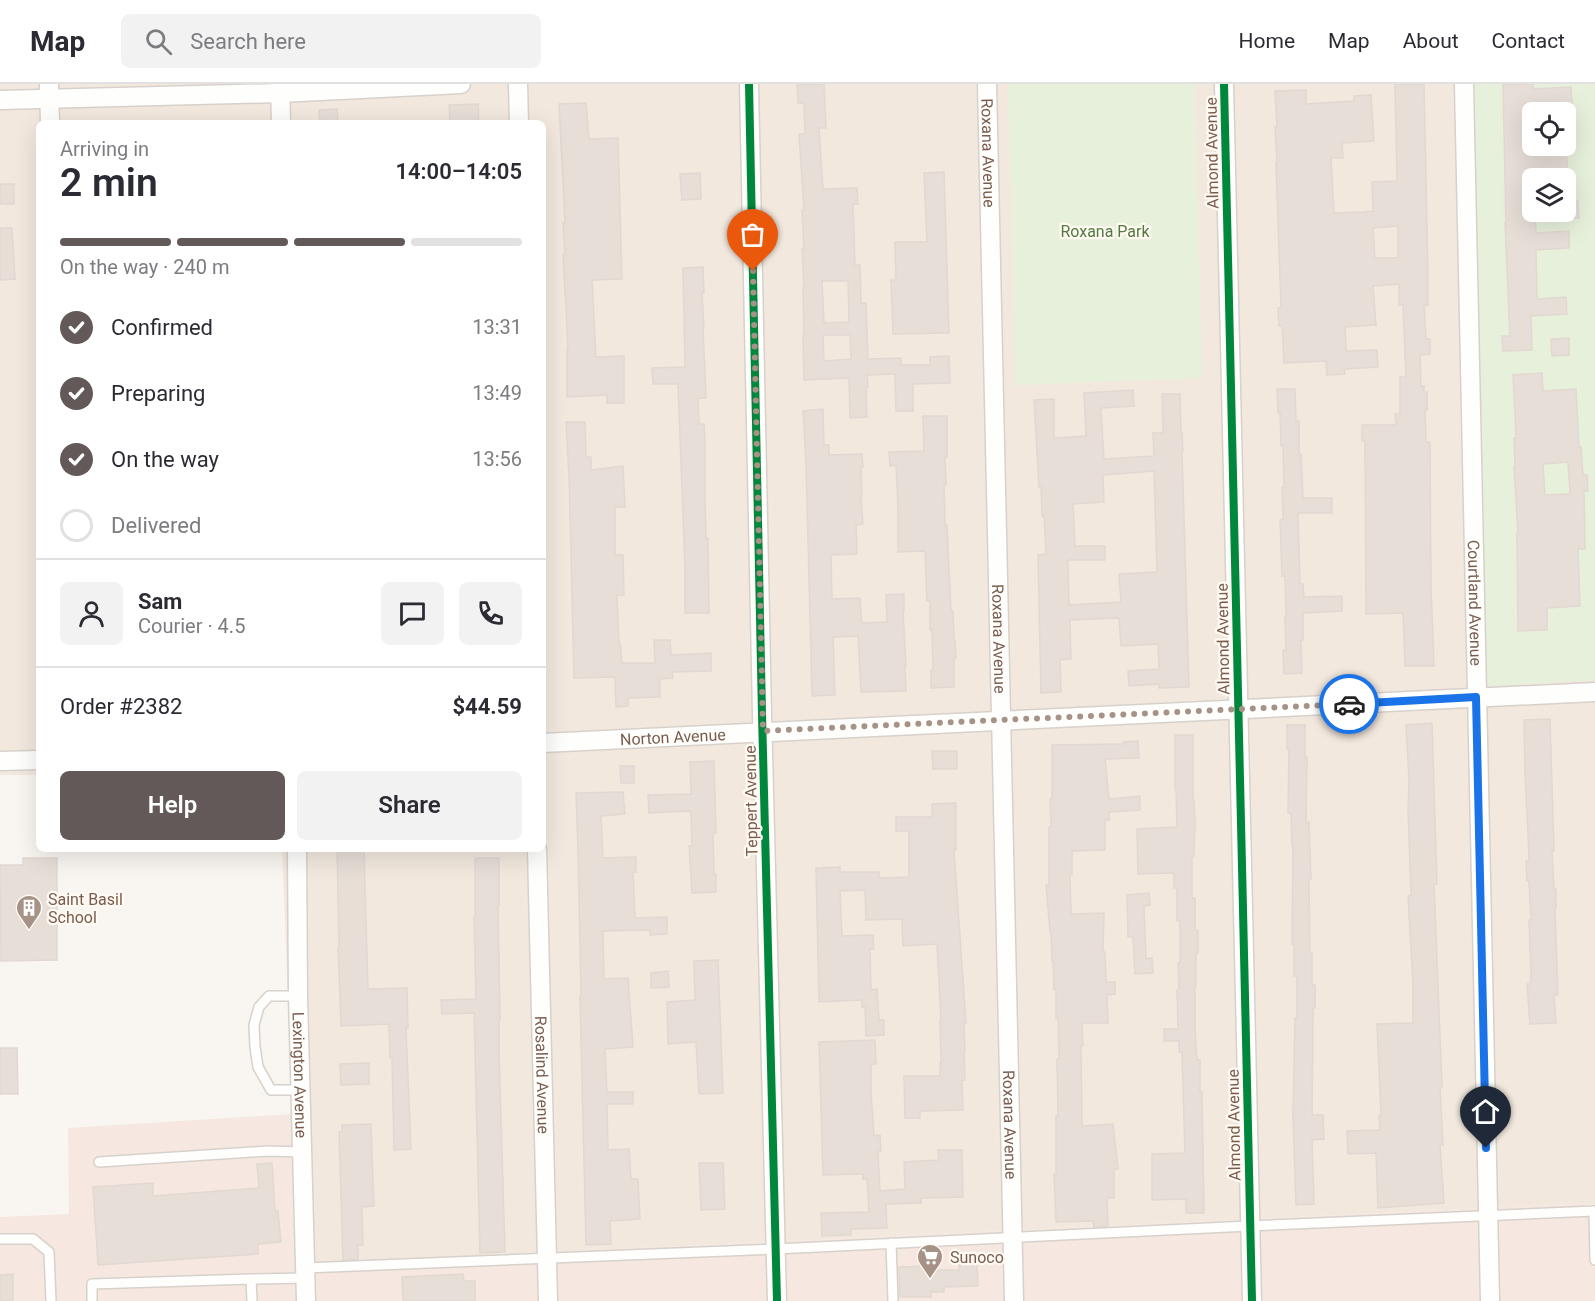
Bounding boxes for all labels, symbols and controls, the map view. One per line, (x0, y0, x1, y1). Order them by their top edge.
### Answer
search box (121, 14, 541, 68)
text: Map (30, 25, 85, 58)
icon: search (142, 25, 175, 58)
text: Search here (190, 29, 306, 54)
text: Home (1239, 29, 1295, 53)
text: Map (1328, 29, 1370, 53)
text: About (1403, 29, 1459, 53)
text: Contact (1492, 29, 1565, 53)
street label: Almond Avenue (1202, 97, 1222, 209)
street label: Roxana Avenue (978, 98, 999, 208)
map controls (1522, 102, 1576, 222)
button: locate (1522, 102, 1576, 156)
text: Arriving in (60, 137, 149, 161)
text: 14:00–14:05 (395, 159, 522, 184)
text: 2 min (60, 160, 158, 206)
button: layers (1522, 168, 1576, 222)
pin (727, 209, 778, 271)
icon: bag (736, 218, 769, 251)
park label: Roxana Park (1060, 222, 1150, 241)
text: On the way · 240 m (60, 255, 229, 279)
icon: check (60, 311, 93, 344)
text: Confirmed (111, 315, 213, 340)
text: 13:31 (472, 315, 522, 339)
icon: check (60, 377, 93, 410)
text: Preparing (111, 381, 205, 406)
text: 13:49 (472, 381, 522, 405)
icon: check (60, 443, 93, 476)
text: On the way (111, 447, 219, 472)
text: 13:56 (472, 447, 522, 471)
text: Delivered (111, 513, 201, 538)
street label: Courtland Avenue (1464, 540, 1486, 666)
button: person (60, 582, 123, 645)
button: chat (381, 582, 444, 645)
button: phone (459, 582, 522, 645)
street label: Almond Avenue (1213, 583, 1233, 695)
street label: Roxana Avenue (989, 584, 1010, 694)
text: Sam (138, 589, 182, 614)
text: Courier · 4.5 (138, 614, 245, 638)
courier (1319, 674, 1379, 734)
icon: car (1333, 688, 1366, 721)
text: Order #2382 (60, 694, 182, 719)
text: $44.59 (453, 694, 522, 719)
street label: Norton Avenue (620, 725, 726, 749)
street label: Teppert Avenue (741, 745, 761, 857)
button: Help (60, 771, 285, 840)
button: Share (297, 771, 522, 840)
place label: Saint Basil School (48, 890, 123, 927)
building icon: Saint Basil School (14, 893, 44, 931)
street label: Lexington Avenue (289, 1012, 311, 1138)
street label: Rosalind Avenue (532, 1016, 553, 1134)
street label: Almond Avenue (1224, 1069, 1244, 1181)
street label: Roxana Avenue (999, 1070, 1021, 1180)
pin (1460, 1086, 1511, 1148)
icon: home (1469, 1095, 1502, 1128)
supermarket icon: Sunoco (915, 1242, 945, 1280)
place label: Sunoco (950, 1248, 1004, 1267)

